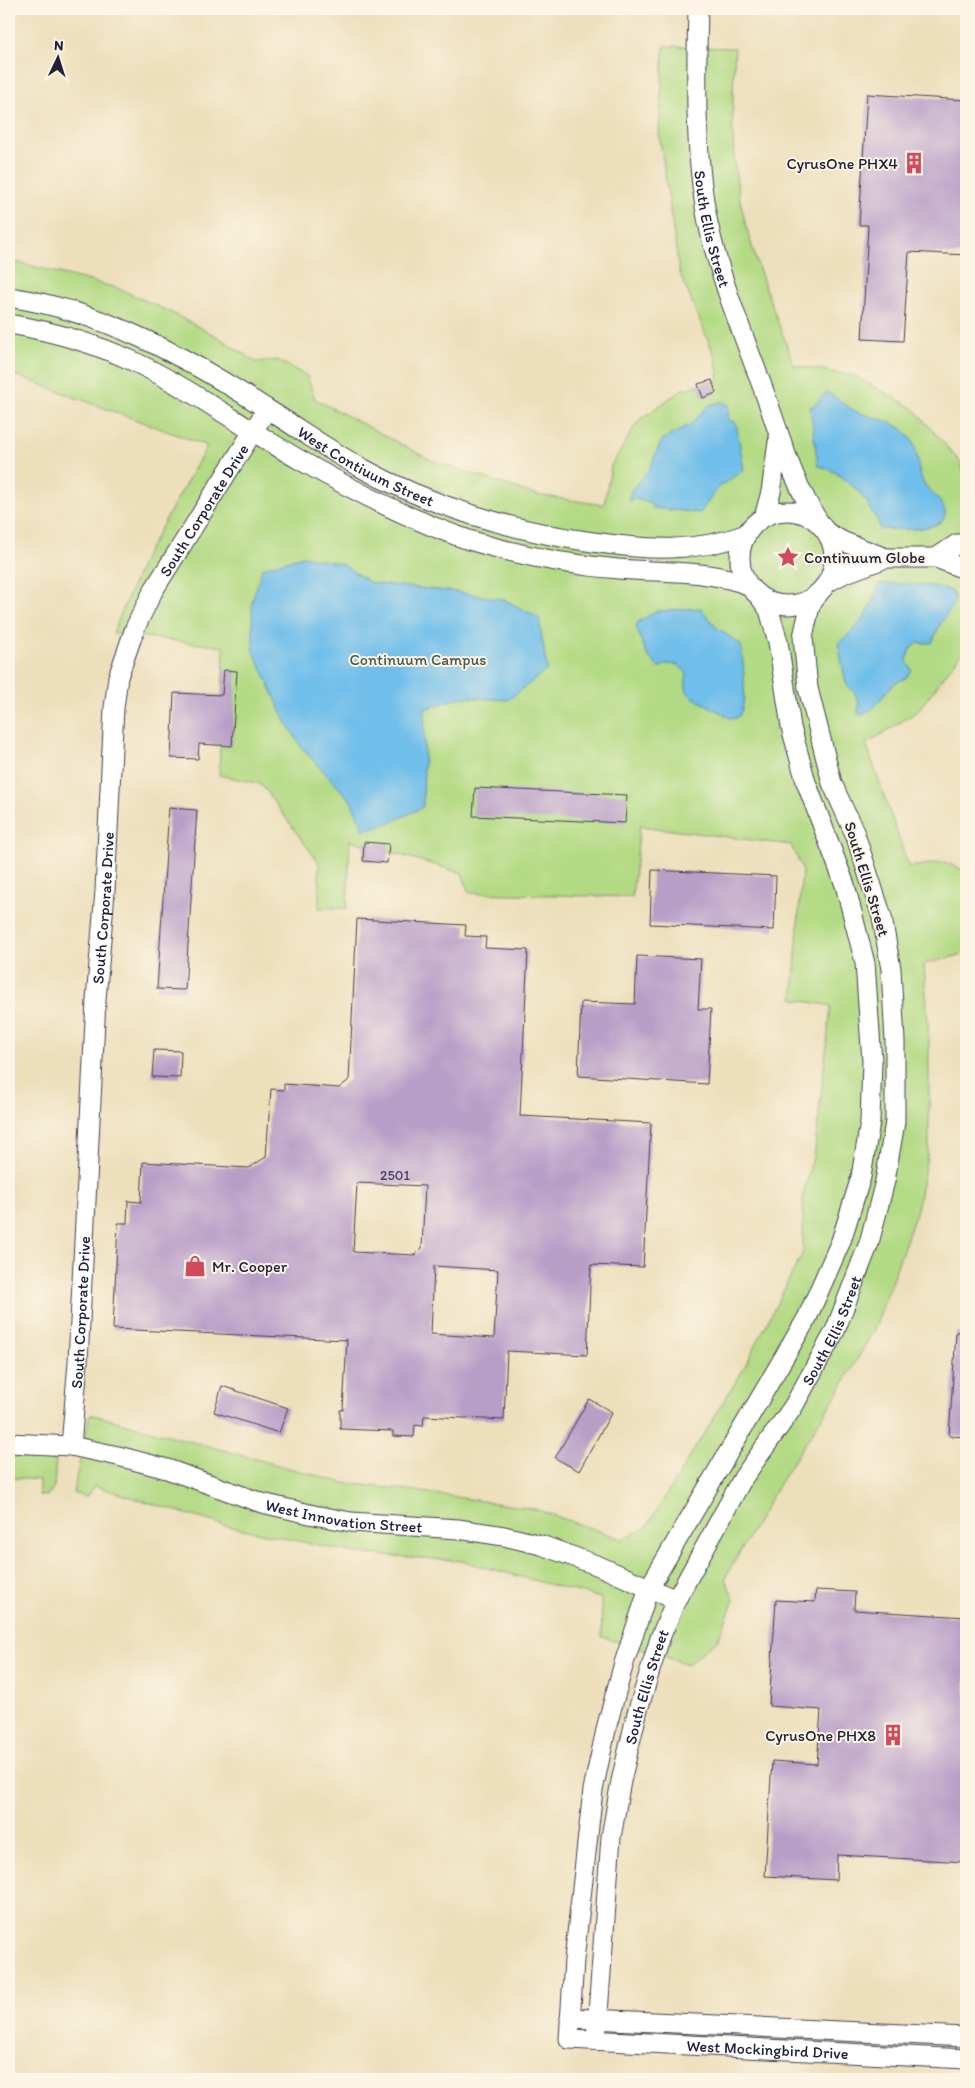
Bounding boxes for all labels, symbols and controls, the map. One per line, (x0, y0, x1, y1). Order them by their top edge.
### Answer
north arrow (32, 32, 82, 82)
text: N (54, 37, 64, 54)
building icon: CyrusOne PHX4 (901, 150, 927, 176)
place label: CyrusOne PHX4 (786, 154, 898, 173)
street label: South Ellis Street (691, 169, 735, 289)
street label: West Contiuum Street (294, 422, 437, 510)
street label: South Corporate Drive (155, 440, 252, 580)
place icon: Continuum Globe (775, 544, 801, 570)
place label: Continuum Globe (804, 548, 926, 567)
park label: Continuum Campus (350, 650, 487, 669)
street label: South Ellis Street (841, 819, 893, 939)
street label: South Corporate Drive (88, 831, 117, 985)
house number: 2501 (380, 1167, 410, 1184)
street label: South Corporate Drive (66, 1236, 94, 1389)
shop icon: Mr. Cooper (182, 1253, 208, 1279)
place label: Mr. Cooper (212, 1257, 288, 1276)
street label: South Ellis Street (797, 1273, 865, 1389)
street label: West Innovation Street (264, 1495, 423, 1536)
street label: South Ellis Street (620, 1626, 672, 1746)
building icon: CyrusOne PHX8 (880, 1722, 906, 1748)
place label: CyrusOne PHX8 (765, 1726, 876, 1745)
street label: West Mockingbird Drive (686, 2035, 849, 2063)

